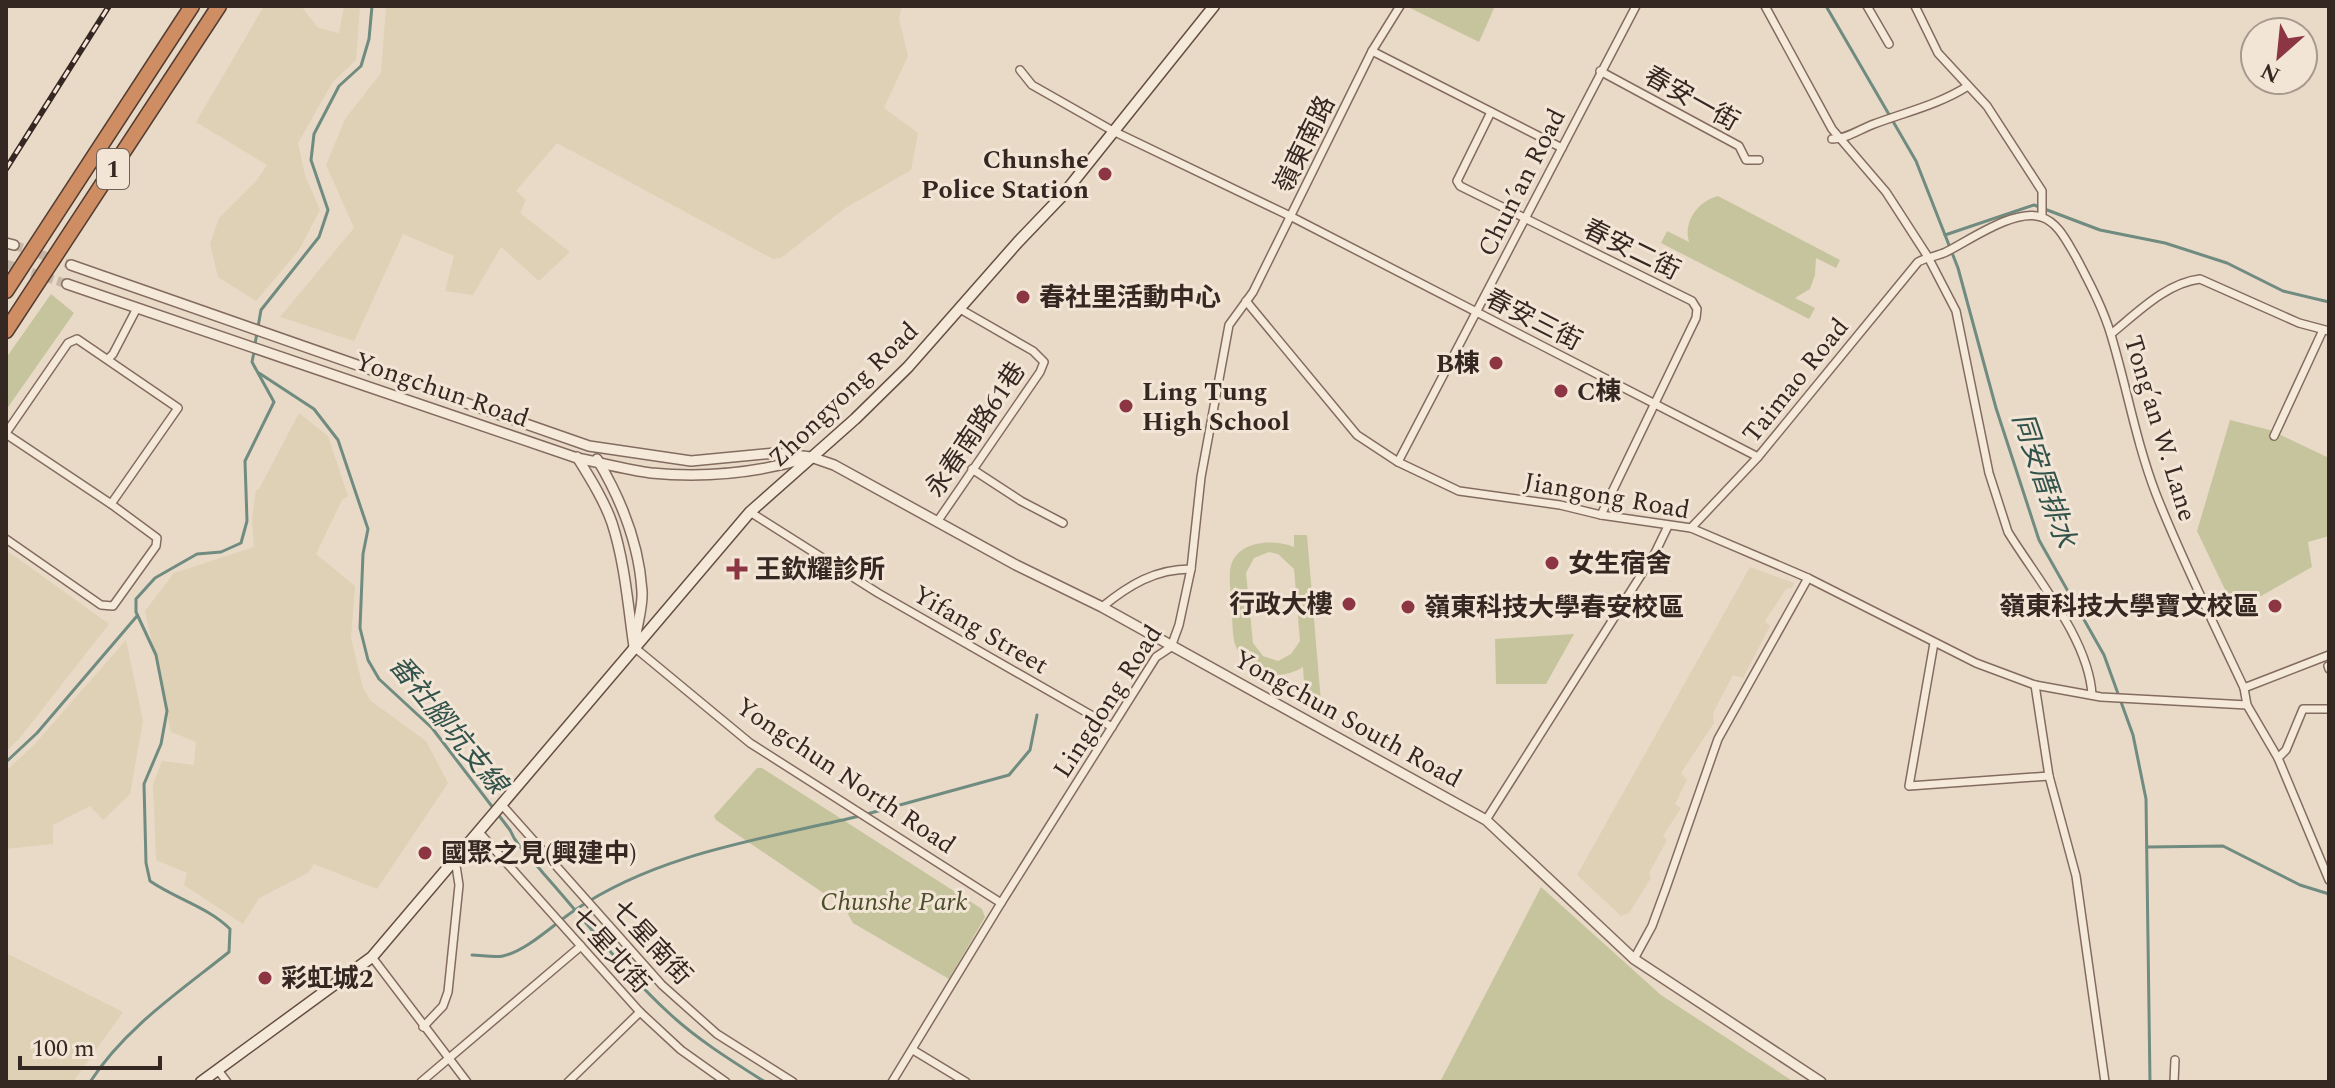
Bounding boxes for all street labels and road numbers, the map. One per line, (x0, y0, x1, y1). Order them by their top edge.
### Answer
street label: 春安一街 (1636, 56, 1747, 142)
street label: 嶺東南路 (1264, 89, 1346, 200)
street label: Chun’an Road (1467, 101, 1576, 264)
road number: 1 (97, 149, 129, 189)
street label: 春安二街 (1576, 209, 1687, 291)
street label: 春安三街 (1478, 278, 1589, 361)
street label: Taimao Road (1733, 309, 1859, 452)
street label: Zhongyong Road (759, 312, 928, 477)
street label: Tong’an W. Lane (2113, 330, 2207, 526)
street label: Yongchun Road (349, 341, 534, 439)
street label: 永春南路61巷 (916, 354, 1036, 505)
street label: Jiangong Road (1521, 462, 1693, 530)
street label: Yifang Street (905, 575, 1056, 685)
street label: Lingdong Road (1043, 617, 1173, 786)
street label: Yongchun South Road (1226, 639, 1469, 798)
street label: Yongchun North Road (727, 687, 964, 865)
street label: 七星南街 (601, 891, 701, 994)
street label: 七星北街 (561, 899, 660, 1003)

